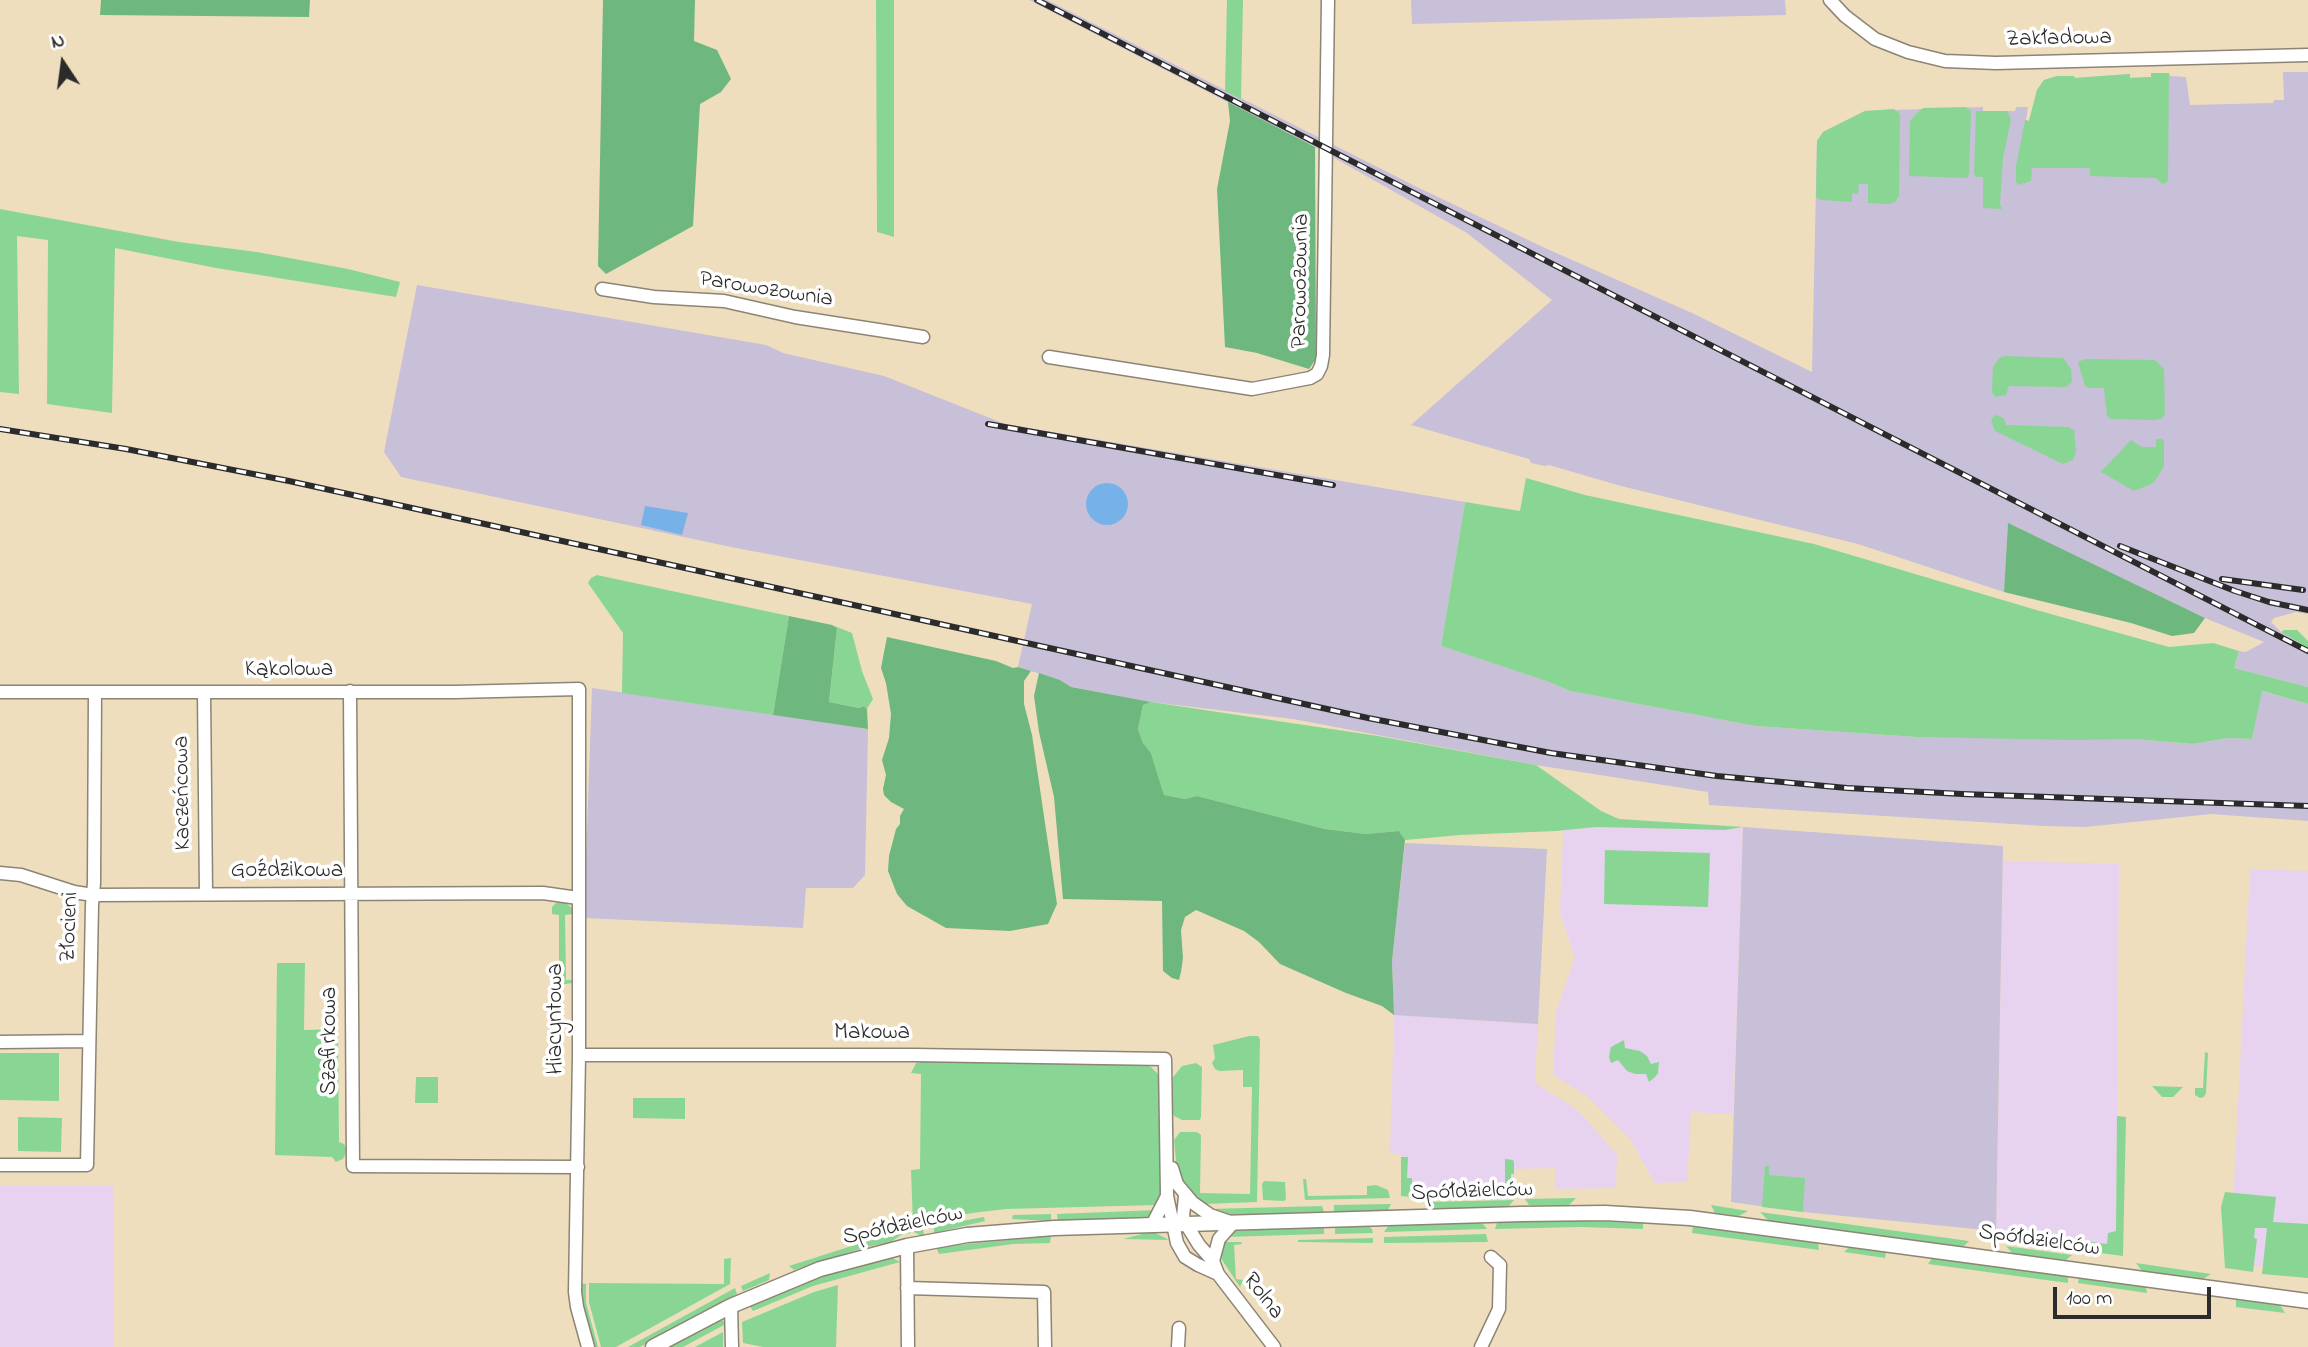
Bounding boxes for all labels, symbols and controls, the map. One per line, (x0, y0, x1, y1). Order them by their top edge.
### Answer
street label: Zakładowa (2006, 25, 2112, 55)
text: N (49, 27, 67, 57)
north arrow (28, 28, 98, 98)
street label: Parowozownia (1287, 213, 1317, 349)
street label: Parowozownia (697, 267, 835, 315)
street label: Kąkolowa (245, 657, 333, 685)
street label: Kaczeńcowa (169, 735, 199, 851)
street label: Goździkowa (231, 858, 343, 886)
street label: Złocieni (56, 891, 86, 963)
street label: Hiacyntowa (543, 963, 571, 1075)
street label: Szafirkowa (317, 987, 345, 1095)
street label: Makowa (834, 1020, 910, 1048)
street label: Spółdzielców (1411, 1177, 1533, 1209)
street label: Spółdzielców (841, 1201, 965, 1253)
street label: Spółdzielców (1977, 1220, 2101, 1264)
street label: Rolna (1235, 1268, 1289, 1326)
scale bar (2056, 1274, 2214, 1318)
text: 100 m (2066, 1284, 2112, 1314)

